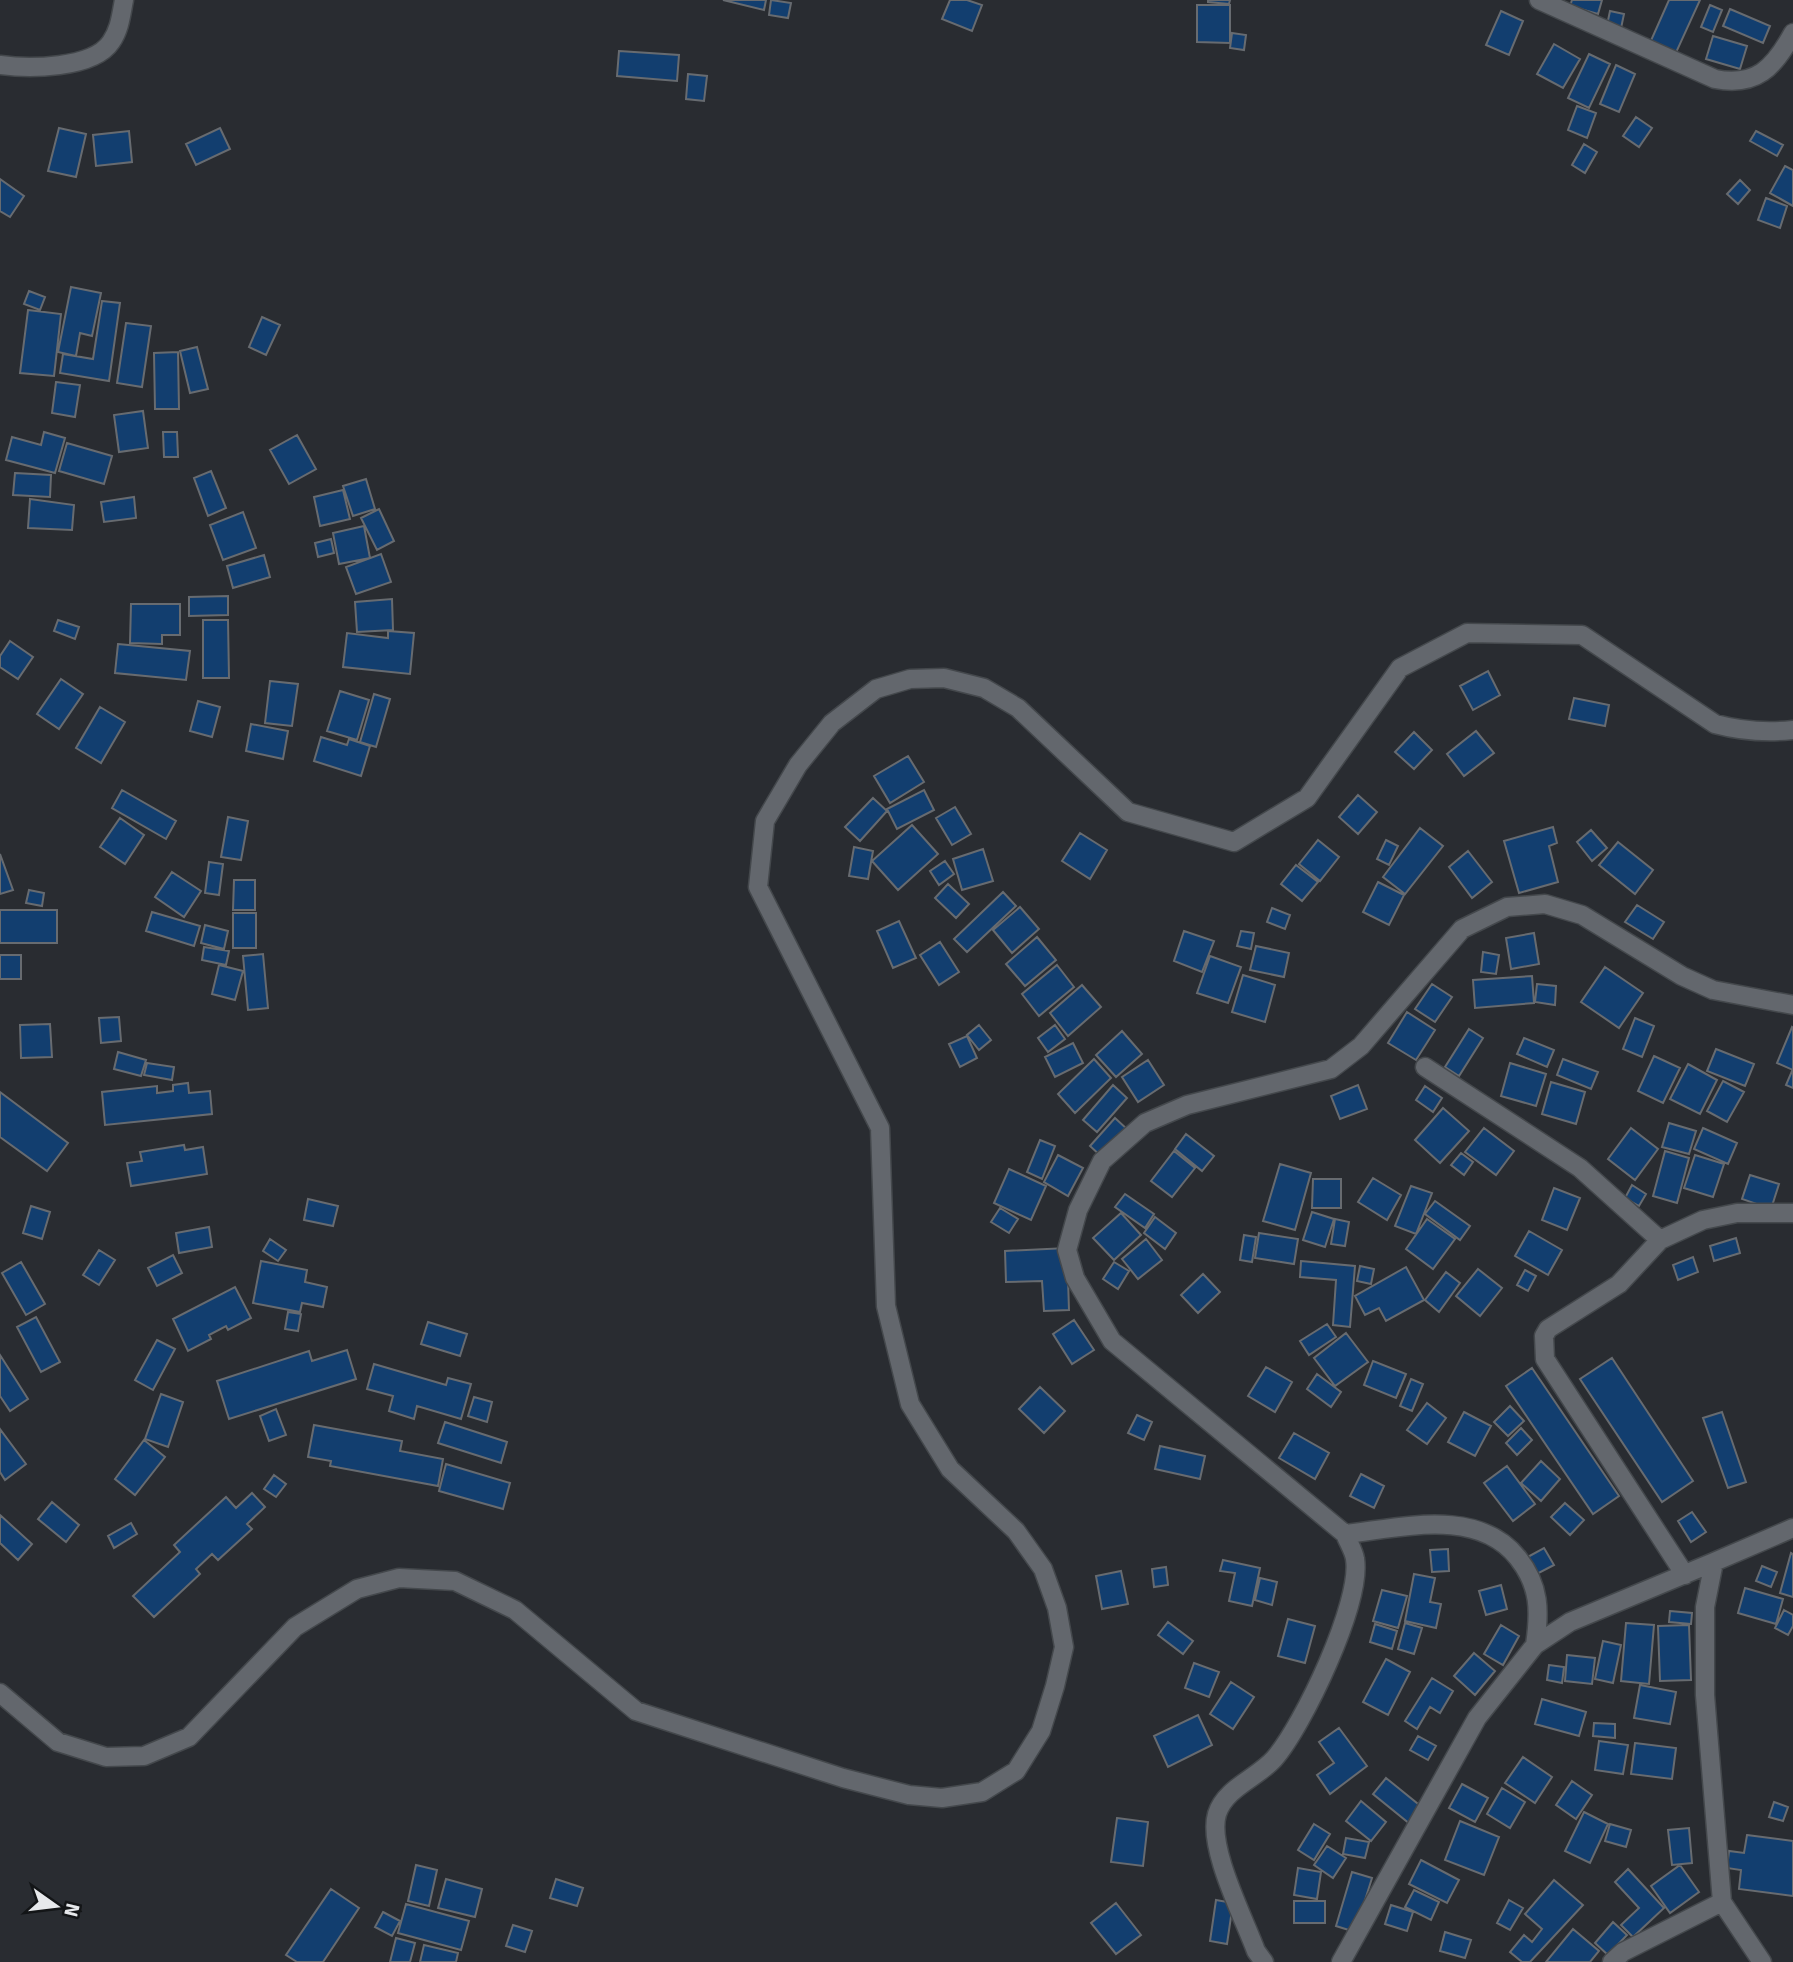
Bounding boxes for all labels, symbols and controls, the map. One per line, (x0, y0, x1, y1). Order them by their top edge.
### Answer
north arrow (21, 1871, 91, 1941)
text: N (58, 1901, 85, 1919)

